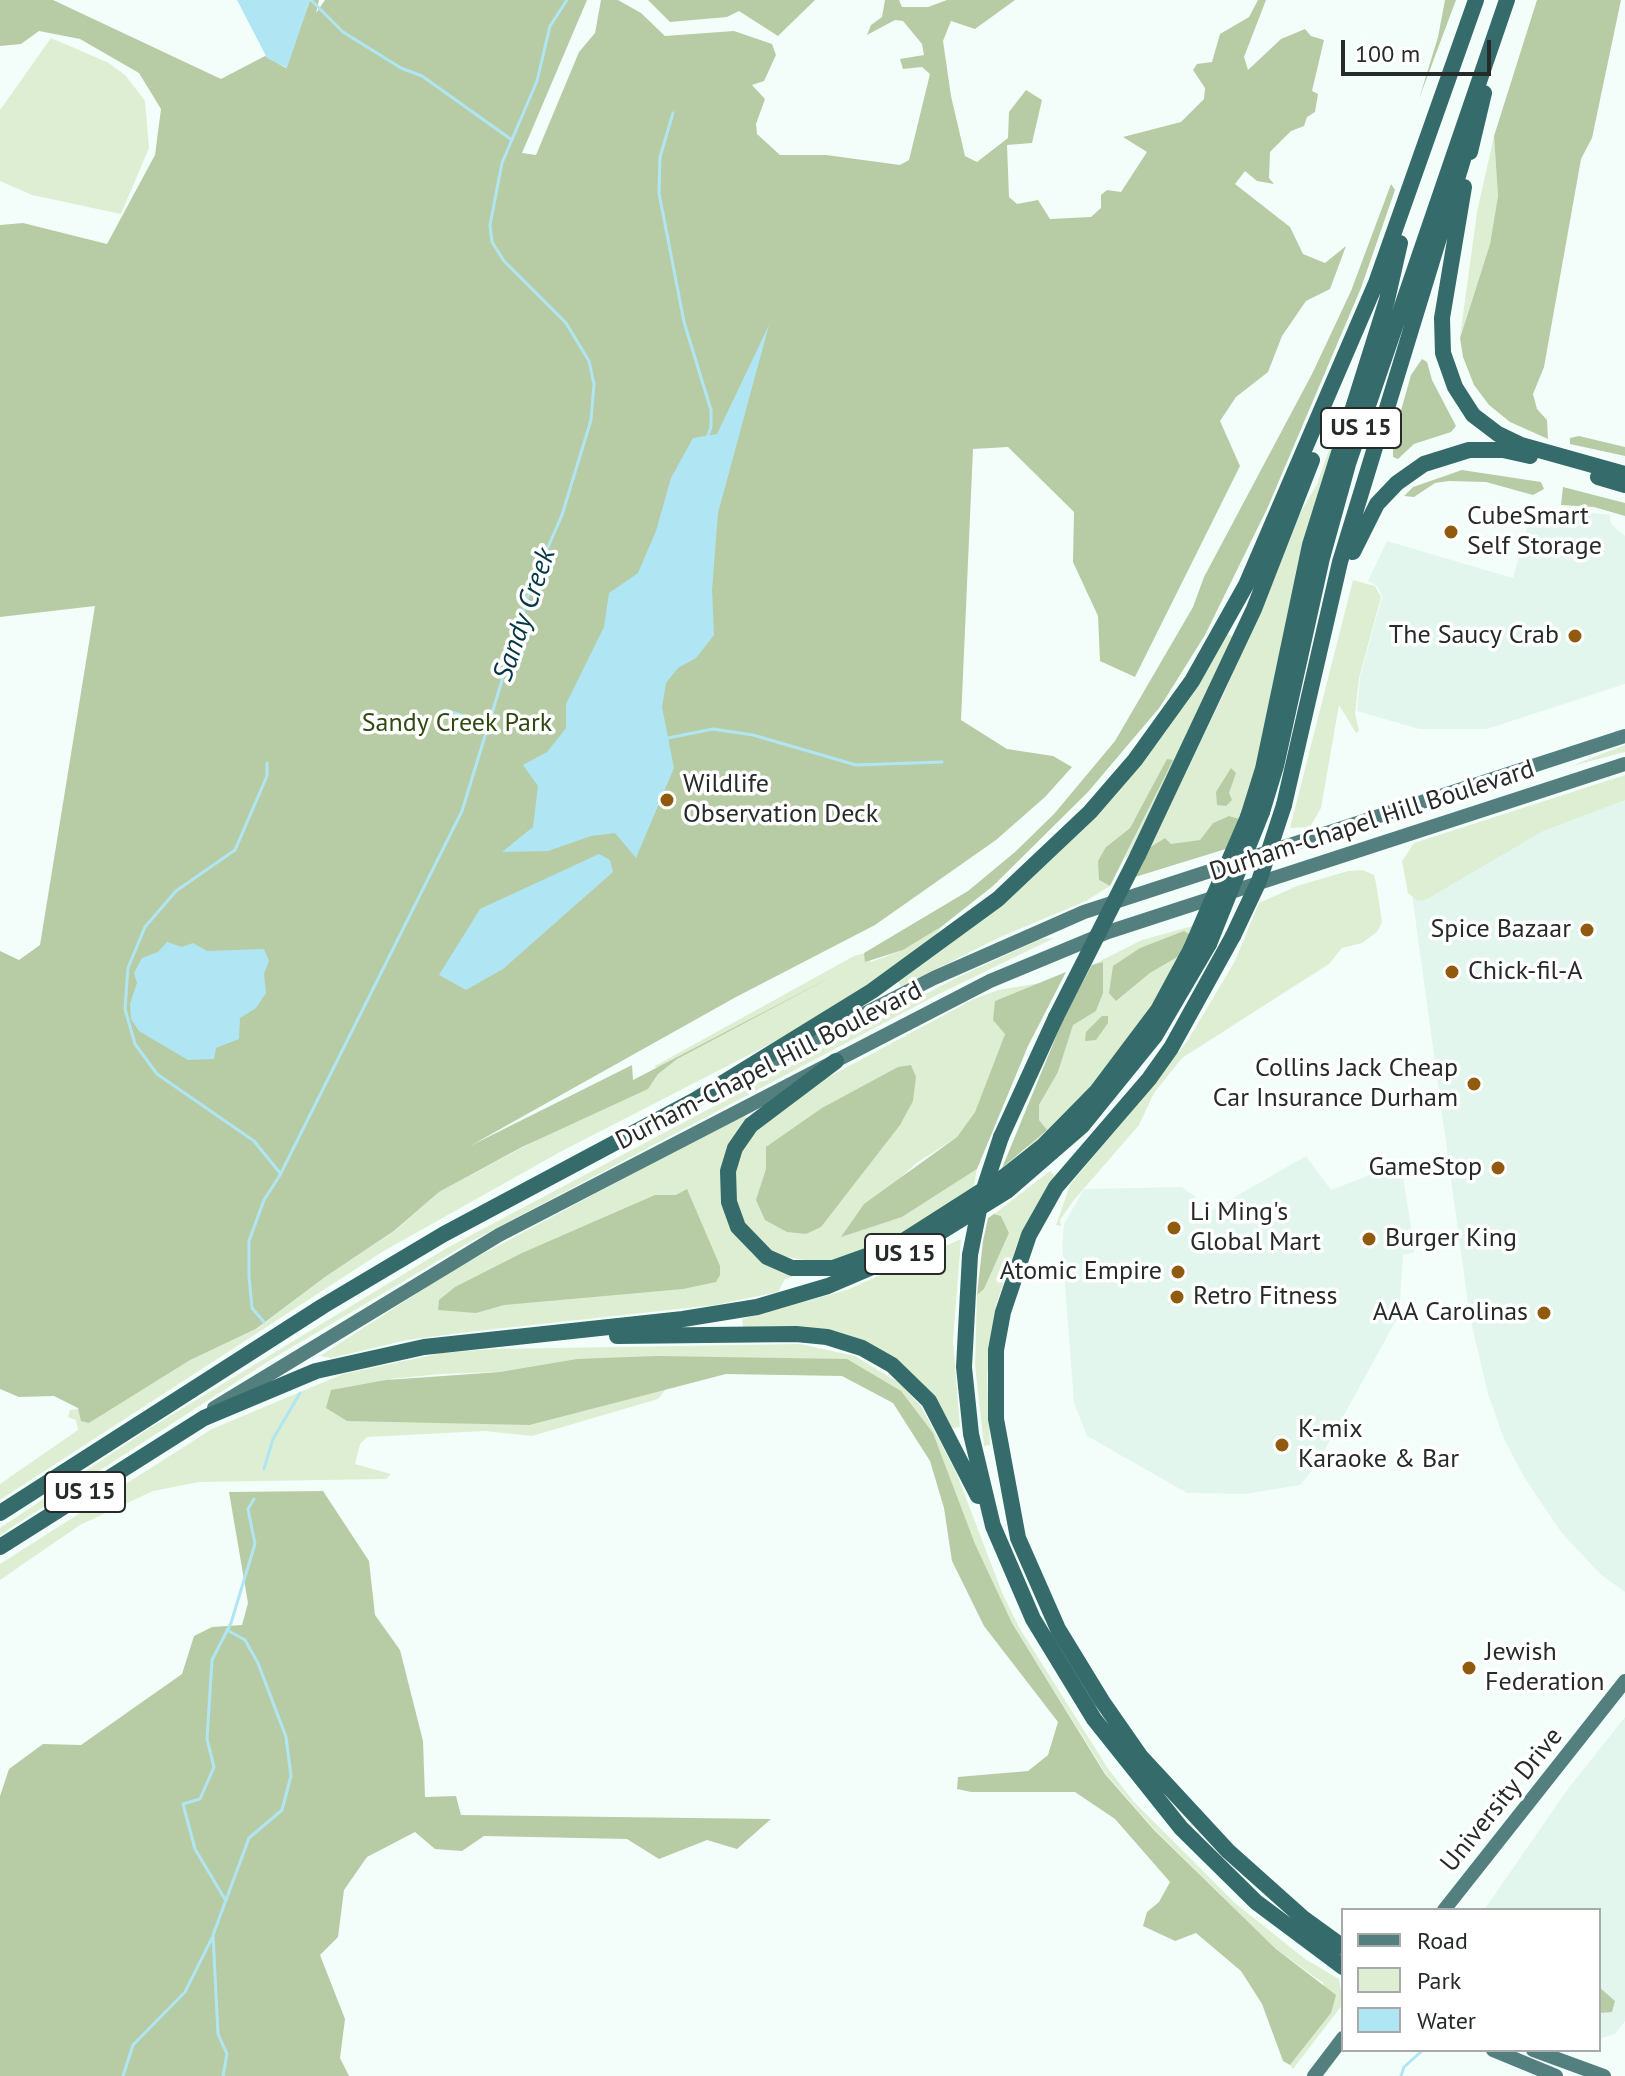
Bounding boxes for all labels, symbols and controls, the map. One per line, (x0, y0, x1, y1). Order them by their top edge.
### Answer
scale bar (1345, 24, 1495, 74)
text: 100 m (1355, 38, 1420, 69)
road number: US 15 (1321, 408, 1401, 448)
place label: CubeSmart Self Storage (1467, 501, 1602, 562)
marker: CubeSmart Self Storage (1442, 523, 1460, 541)
water label: Sandy Creek (487, 544, 563, 686)
place label: The Saucy Crab (1389, 620, 1559, 652)
marker: The Saucy Crab (1566, 627, 1584, 645)
park label: Sandy Creek Park (362, 708, 552, 740)
street label: Durham-Chapel Hill Boulevard (1206, 754, 1538, 888)
place label: Wildlife Observation Deck (683, 769, 878, 830)
marker: Wildlife Observation Deck (658, 791, 676, 809)
place label: Spice Bazaar (1431, 914, 1571, 946)
marker: Spice Bazaar (1578, 921, 1596, 939)
place label: Chick-fil-A (1468, 956, 1583, 988)
marker: Chick-fil-A (1443, 963, 1461, 981)
street label: Durham-Chapel Hill Boulevard (611, 975, 927, 1157)
place label: Collins Jack Cheap Car Insurance Durham (1213, 1053, 1458, 1114)
marker: Collins Jack Cheap Car Insurance Durham (1465, 1075, 1483, 1093)
place label: GameStop (1369, 1152, 1482, 1184)
marker: GameStop (1489, 1159, 1507, 1177)
place label: Li Ming's Global Mart (1190, 1197, 1321, 1258)
marker: Li Ming's Global Mart (1165, 1219, 1183, 1237)
place label: Burger King (1385, 1223, 1517, 1255)
marker: Burger King (1360, 1230, 1378, 1248)
road number: US 15 (865, 1234, 945, 1274)
place label: Atomic Empire (1000, 1256, 1162, 1288)
marker: Atomic Empire (1169, 1263, 1187, 1281)
place label: Retro Fitness (1193, 1281, 1338, 1313)
marker: Retro Fitness (1168, 1288, 1186, 1306)
place label: AAA Carolinas (1373, 1297, 1528, 1329)
marker: AAA Carolinas (1535, 1304, 1553, 1322)
place label: K-mix Karaoke & Bar (1298, 1414, 1459, 1476)
marker: K-mix Karaoke & Bar (1273, 1436, 1291, 1454)
road number: US 15 (45, 1472, 125, 1512)
place label: Jewish Federation (1485, 1637, 1605, 1698)
marker: Jewish Federation (1460, 1659, 1478, 1677)
street label: University Drive (1434, 1722, 1570, 1878)
legend (1341, 1908, 1601, 2052)
text: Road (1417, 1925, 1468, 1956)
text: Park (1417, 1965, 1461, 1996)
text: Water (1417, 2005, 1476, 2036)

